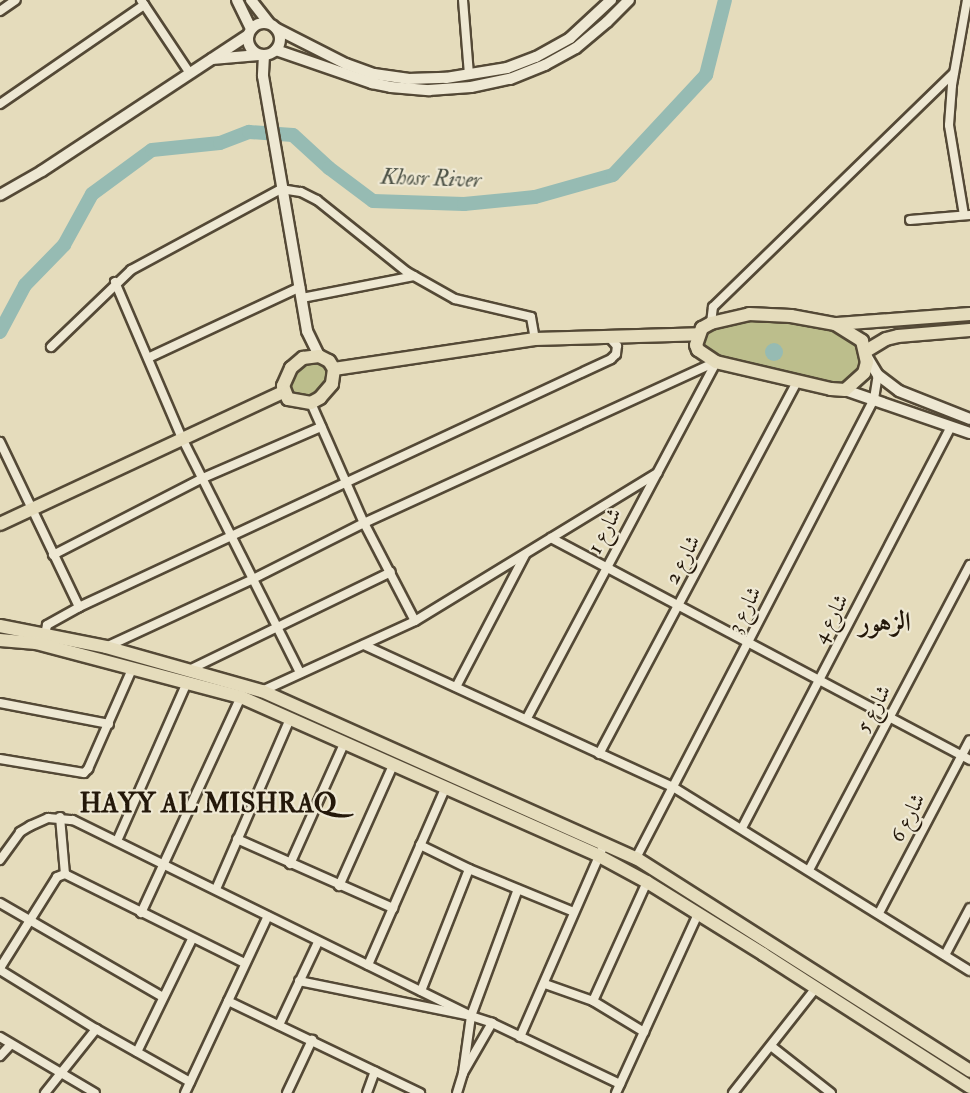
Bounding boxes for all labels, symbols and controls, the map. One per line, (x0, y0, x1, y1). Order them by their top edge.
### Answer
water label: Khosr River (380, 164, 482, 194)
street label: شارع 1 (583, 504, 627, 558)
street label: شارع 2 (660, 531, 706, 589)
street label: شارع 3 (723, 582, 767, 638)
street label: شارع 4 (808, 590, 854, 648)
district label: الزهور (859, 607, 911, 639)
street label: شارع 5 (851, 681, 897, 737)
district label: HAYY AL MISHRAQ (68, 788, 348, 820)
street label: شارع 6 (885, 789, 931, 847)

